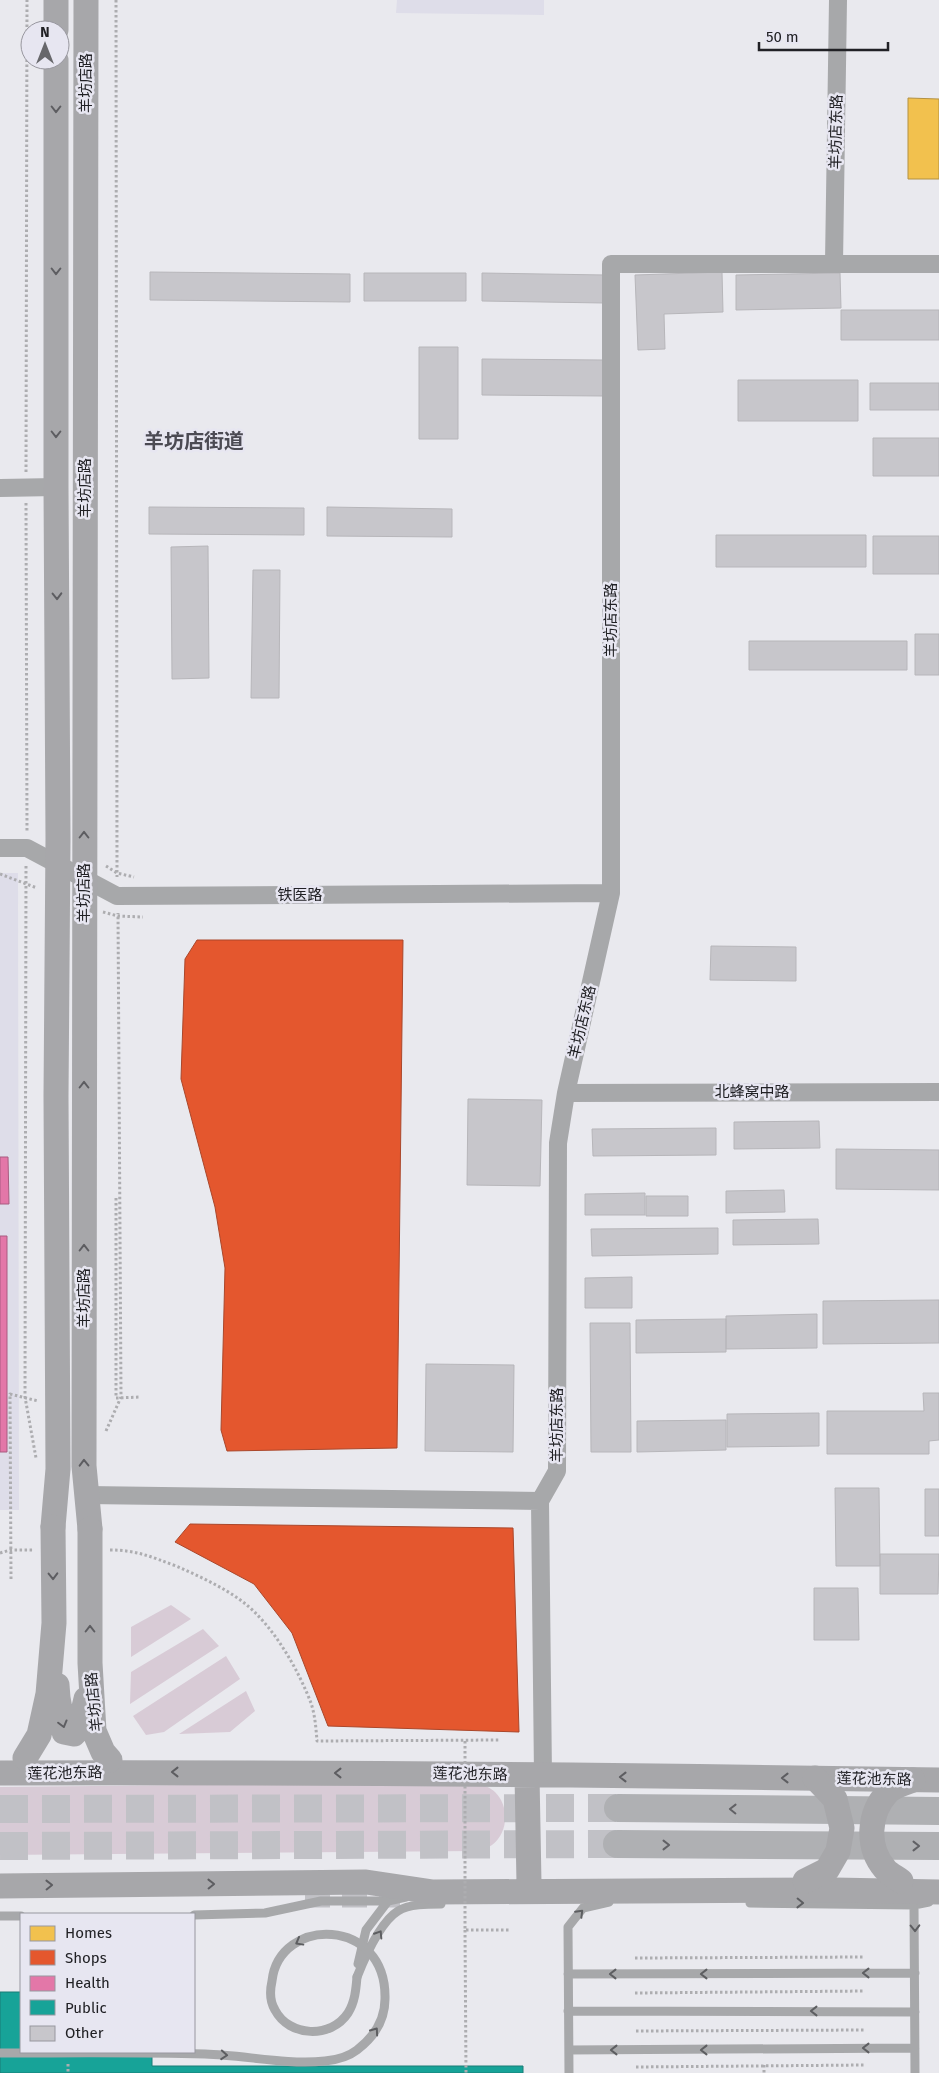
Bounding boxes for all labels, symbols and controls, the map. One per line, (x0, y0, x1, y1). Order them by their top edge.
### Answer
north arrow (20, 20, 70, 70)
scale bar (759, 20, 888, 52)
text: N (40, 24, 50, 41)
text: 50 m (766, 28, 799, 46)
street label: 羊坊店路 (77, 53, 95, 113)
street label: 羊坊店东路 (826, 94, 846, 170)
one-way arrow (51, 105, 61, 113)
one-way arrow (51, 268, 61, 275)
district label: 羊坊店街道 (144, 429, 244, 453)
one-way arrow (51, 430, 61, 438)
street label: 羊坊店路 (76, 458, 94, 518)
street label: 羊坊店东路 (602, 582, 620, 658)
one-way arrow (52, 592, 62, 600)
one-way arrow (79, 831, 89, 838)
street label: 羊坊店路 (75, 863, 93, 923)
street label: 铁医路 (277, 886, 323, 904)
street label: 羊坊店东路 (565, 983, 599, 1061)
one-way arrow (79, 1081, 89, 1088)
street label: 北蜂窝中路 (714, 1083, 790, 1101)
one-way arrow (79, 1243, 89, 1251)
street label: 羊坊店路 (75, 1268, 93, 1328)
street label: 羊坊店东路 (548, 1387, 566, 1463)
one-way arrow (79, 1458, 89, 1466)
one-way arrow (48, 1572, 59, 1580)
one-way arrow (85, 1624, 95, 1632)
street label: 羊坊店路 (82, 1671, 106, 1733)
one-way arrow (57, 1719, 67, 1727)
street label: 莲花池东路 (27, 1763, 103, 1783)
street label: 莲花池东路 (432, 1764, 508, 1784)
one-way arrow (171, 1767, 178, 1777)
one-way arrow (333, 1767, 341, 1778)
street label: 莲花池东路 (836, 1769, 912, 1789)
one-way arrow (619, 1772, 626, 1782)
one-way arrow (781, 1773, 789, 1783)
one-way arrow (729, 1804, 736, 1814)
one-way arrow (662, 1839, 670, 1850)
one-way arrow (912, 1841, 920, 1851)
one-way arrow (208, 1879, 215, 1889)
one-way arrow (45, 1880, 53, 1890)
one-way arrow (796, 1898, 804, 1908)
one-way arrow (574, 1910, 583, 1919)
legend (20, 1913, 195, 2053)
text: Homes (65, 1924, 112, 1942)
one-way arrow (909, 1924, 920, 1932)
one-way arrow (373, 1930, 382, 1939)
one-way arrow (295, 1936, 304, 1946)
text: Shops (65, 1949, 107, 1967)
one-way arrow (862, 1968, 870, 1978)
one-way arrow (609, 1969, 617, 1979)
one-way arrow (699, 1969, 707, 1979)
text: Health (65, 1974, 110, 1992)
text: Public (65, 1999, 107, 2017)
one-way arrow (810, 2006, 818, 2016)
text: Other (65, 2024, 104, 2042)
one-way arrow (369, 2027, 378, 2036)
one-way arrow (862, 2043, 870, 2053)
one-way arrow (610, 2045, 618, 2055)
one-way arrow (700, 2045, 708, 2055)
one-way arrow (220, 2050, 228, 2061)

